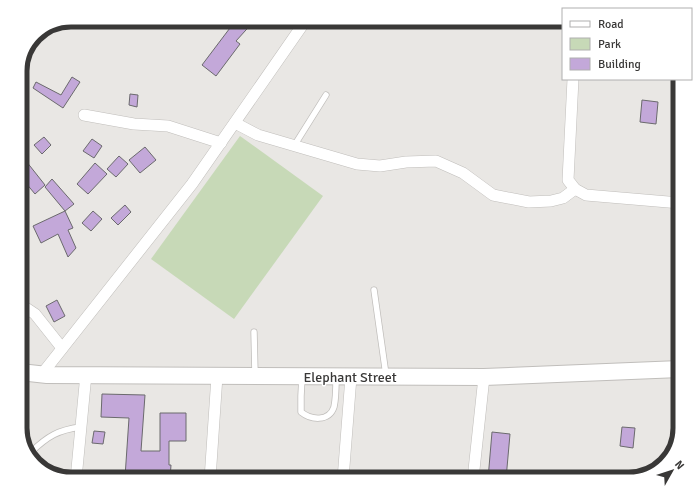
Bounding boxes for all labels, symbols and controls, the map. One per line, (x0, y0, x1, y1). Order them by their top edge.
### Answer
legend (562, 8, 692, 80)
text: Road (598, 17, 624, 32)
text: Park (598, 37, 621, 52)
text: Building (598, 57, 641, 72)
street label: Elephant Street (303, 369, 397, 386)
north arrow (652, 451, 692, 491)
text: N (672, 458, 687, 472)

